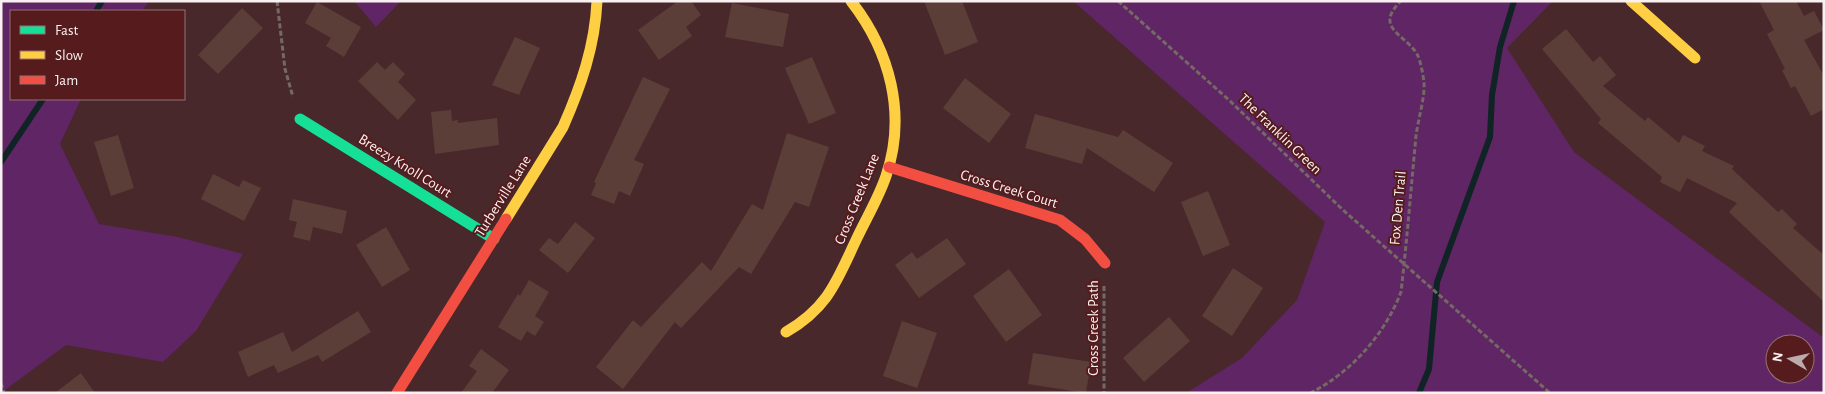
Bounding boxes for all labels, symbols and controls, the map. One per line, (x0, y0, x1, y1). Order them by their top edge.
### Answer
legend (10, 10, 185, 100)
text: Fast (55, 23, 79, 38)
text: Slow (55, 48, 83, 63)
text: Jam (55, 73, 78, 88)
street label: The Franklin Green (1236, 91, 1324, 177)
street label: Breezy Knoll Court (356, 131, 454, 201)
street label: Cross Creek Lane (832, 151, 882, 247)
street label: Turberville Lane (472, 153, 534, 239)
street label: Cross Creek Court (959, 167, 1060, 211)
street label: Fox Den Trail (1387, 170, 1409, 246)
street label: Cross Creek Path (1086, 280, 1101, 376)
north arrow (1765, 334, 1815, 384)
text: N (1770, 351, 1786, 363)

